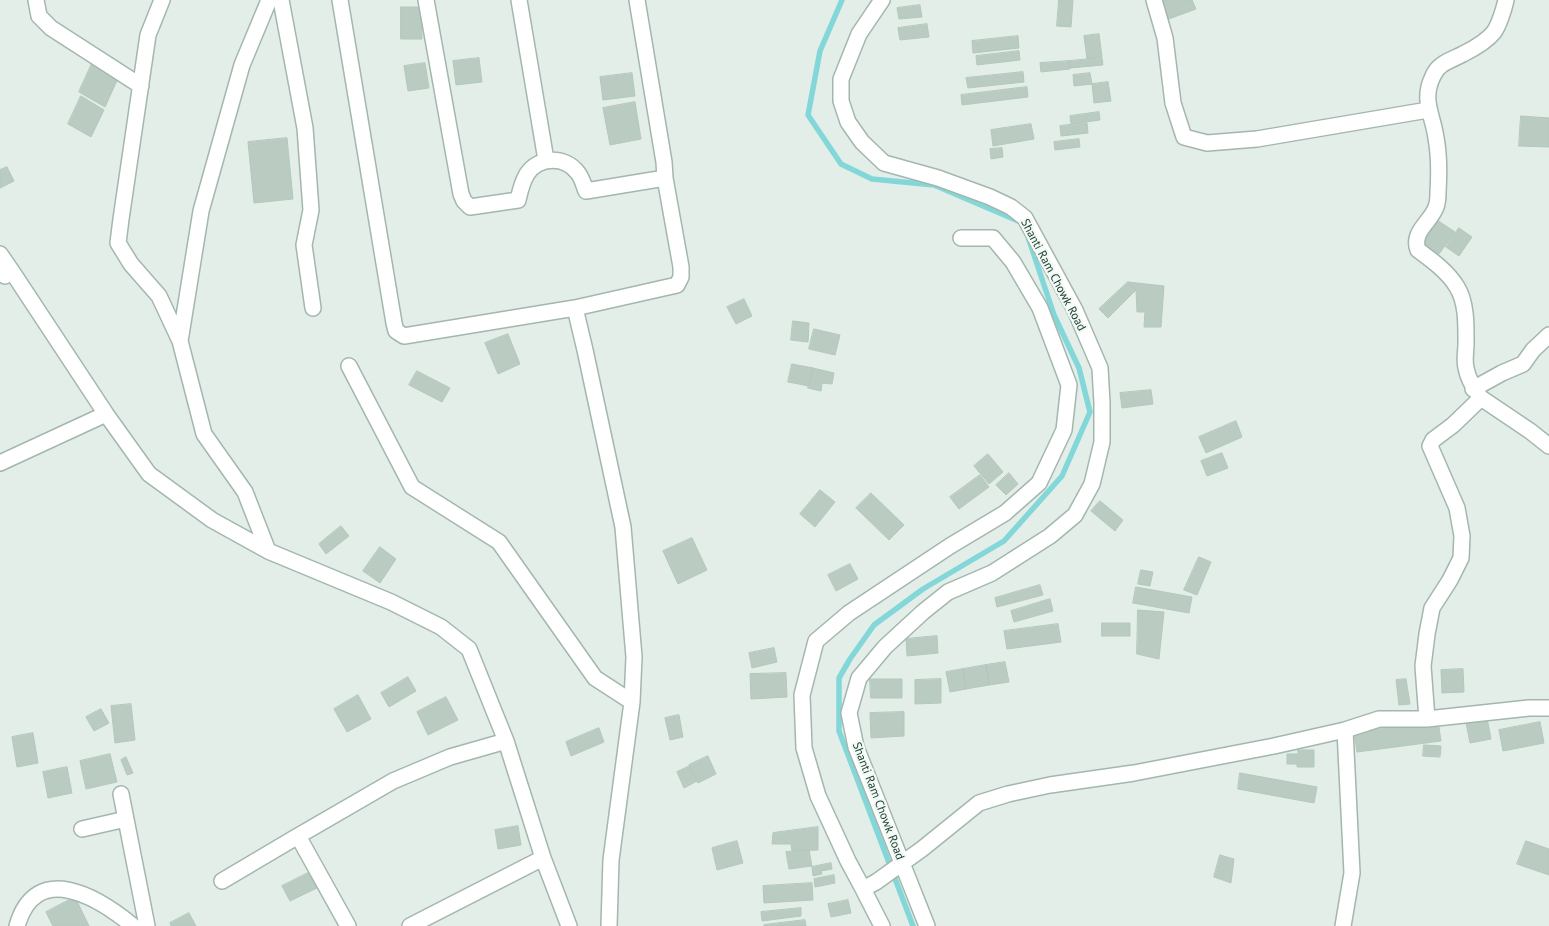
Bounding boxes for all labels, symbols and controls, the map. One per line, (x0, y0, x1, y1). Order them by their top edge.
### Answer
street label: Shanti Ram Chowk Road (1017, 217, 1089, 333)
street label: Shanti Ram Chowk Road (849, 740, 907, 862)

